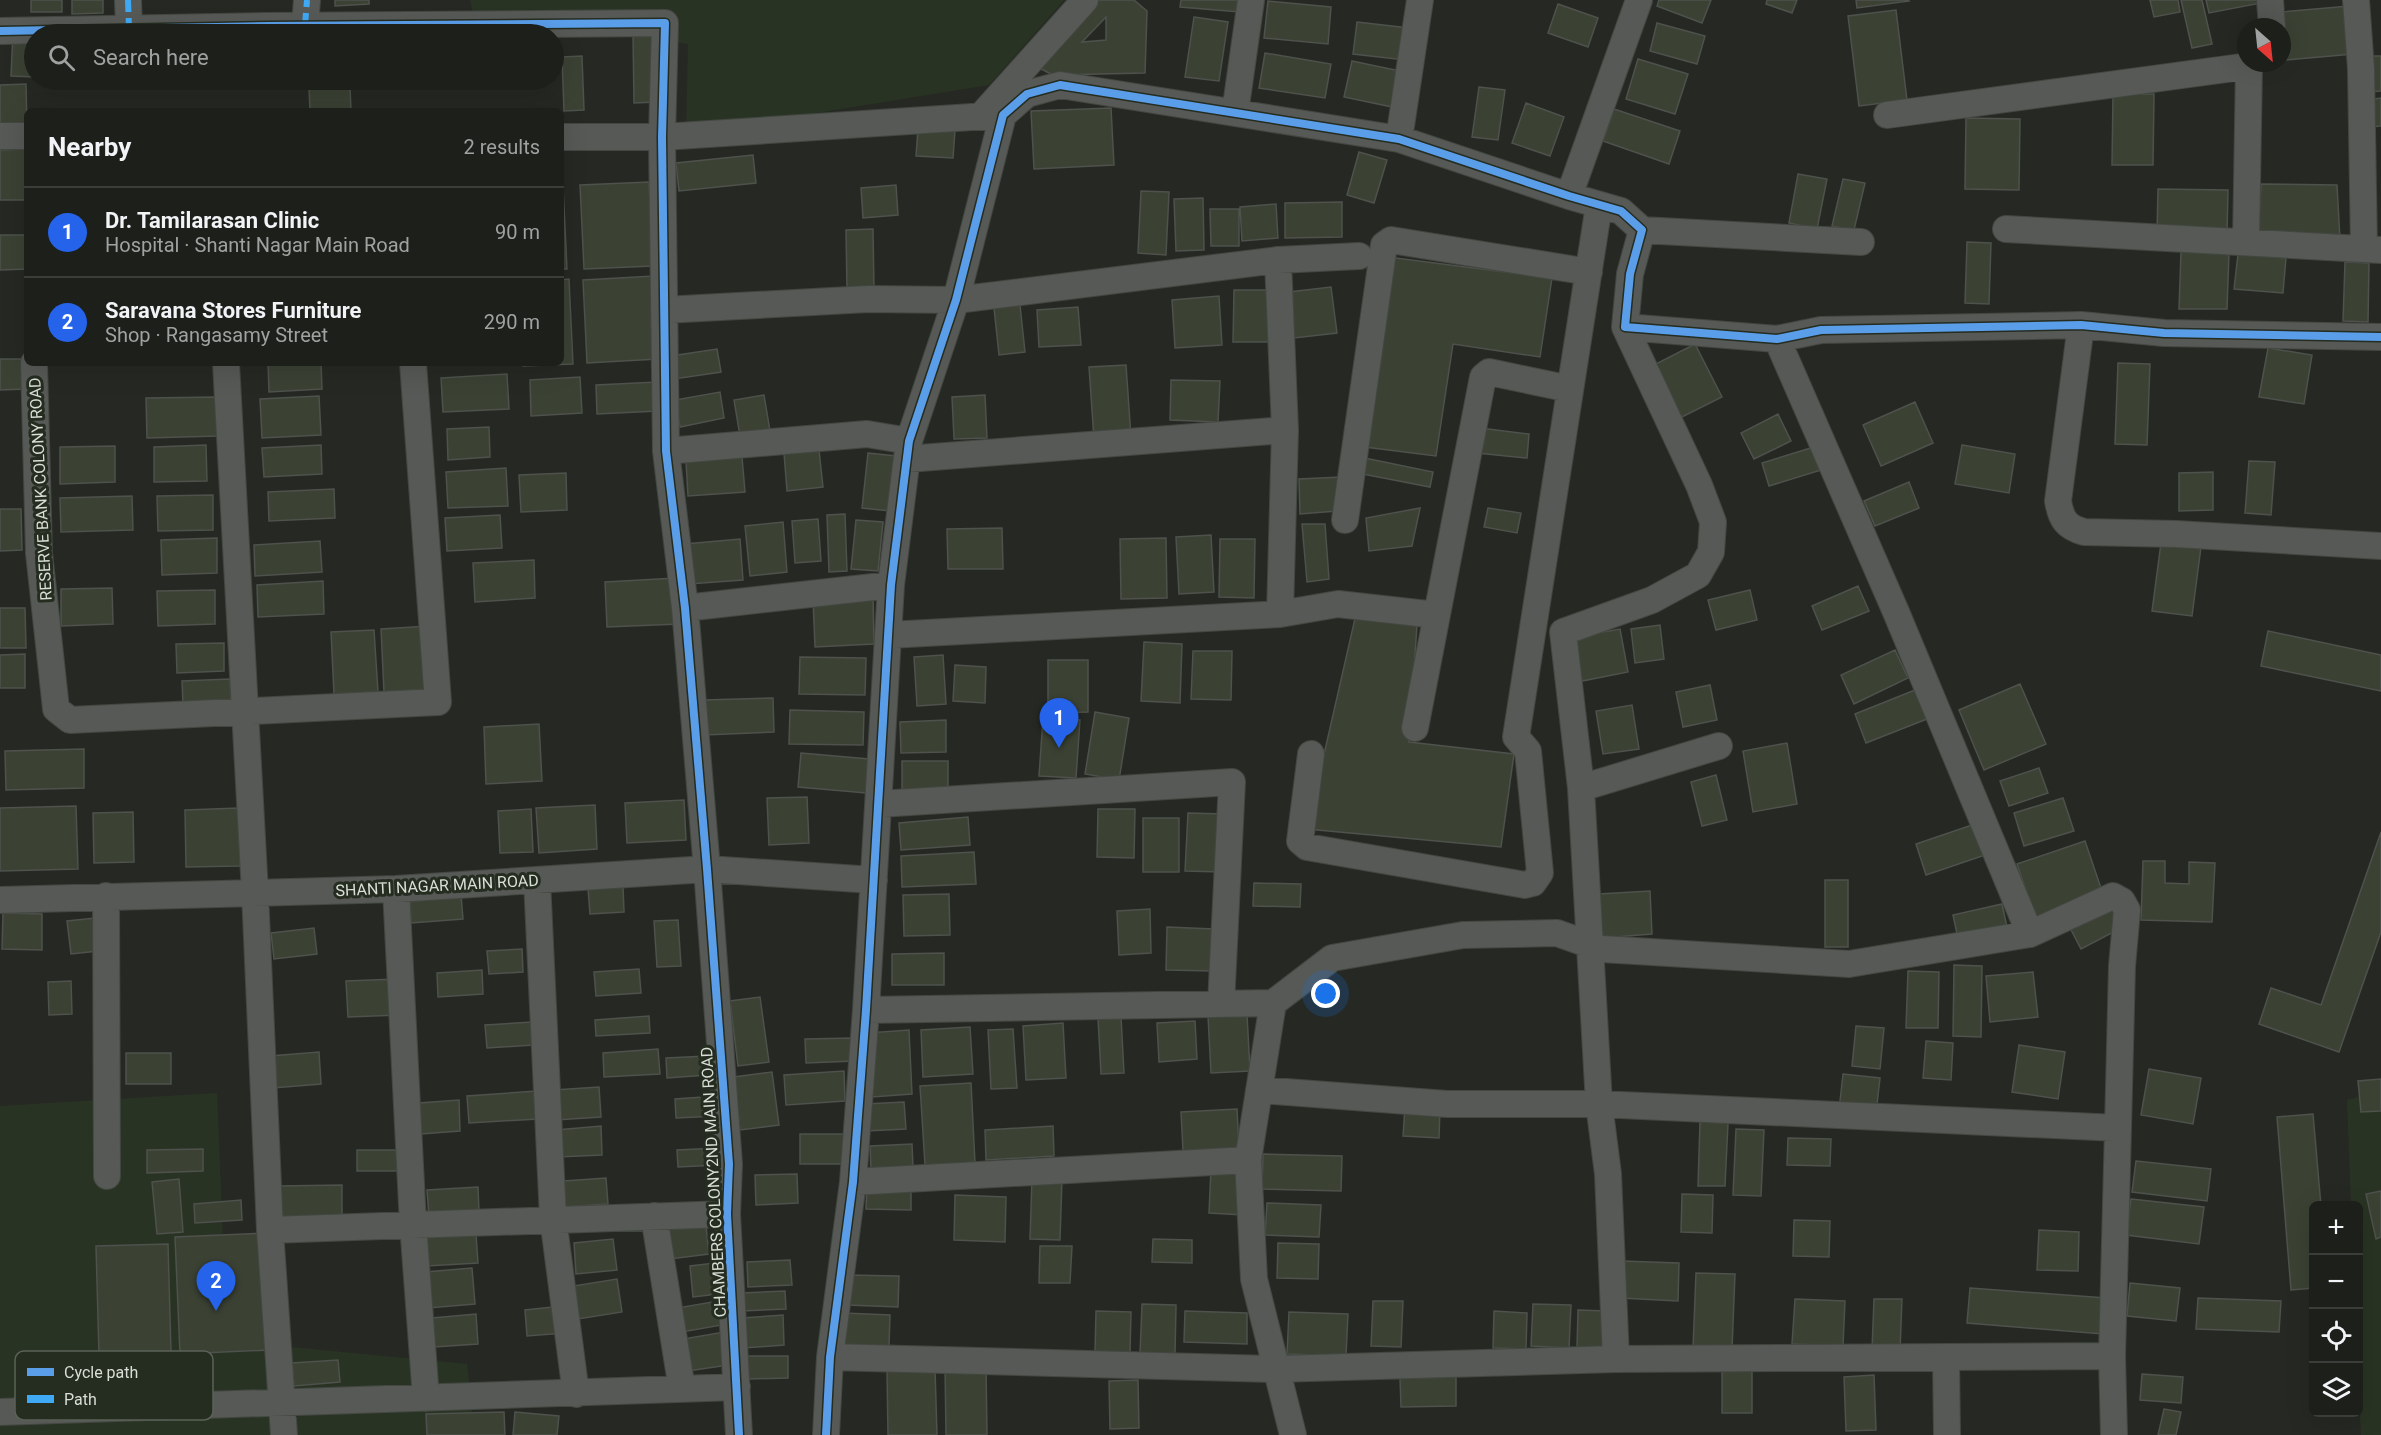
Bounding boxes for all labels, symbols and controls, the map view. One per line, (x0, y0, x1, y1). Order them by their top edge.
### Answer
north arrow (2237, 18, 2291, 72)
search box (24, 24, 564, 90)
icon: search (45, 41, 78, 74)
text: Search here (93, 45, 209, 70)
text: Nearby (48, 132, 131, 162)
text: 2 results (464, 135, 540, 159)
text: Dr. Tamilarasan Clinic (105, 208, 319, 233)
text: 1 (62, 220, 73, 244)
text: 90 m (495, 220, 540, 244)
text: Hospital · Shanti Nagar Main Road (105, 233, 410, 257)
text: Saravana Stores Furniture (105, 298, 361, 323)
text: 2 (62, 310, 73, 334)
text: 290 m (484, 310, 540, 334)
text: Shop · Rangasamy Street (105, 323, 328, 347)
street label: RESERVE BANK COLONY ROAD (25, 377, 56, 601)
pin: 1 (1040, 698, 1078, 748)
street label: SHANTI NAGAR MAIN ROAD (335, 871, 539, 900)
your location (1311, 979, 1340, 1008)
street label: CHAMBERS COLONY2ND MAIN ROAD (697, 1046, 730, 1318)
map controls (2309, 1201, 2363, 1417)
button: + (2309, 1201, 2363, 1255)
button: − (2309, 1255, 2363, 1309)
pin: 2 (196, 1262, 236, 1311)
button: locate (2309, 1309, 2363, 1363)
legend (15, 1351, 213, 1420)
text: Cycle path (64, 1363, 138, 1382)
button: layers (2309, 1363, 2363, 1417)
text: Path (64, 1390, 97, 1409)

